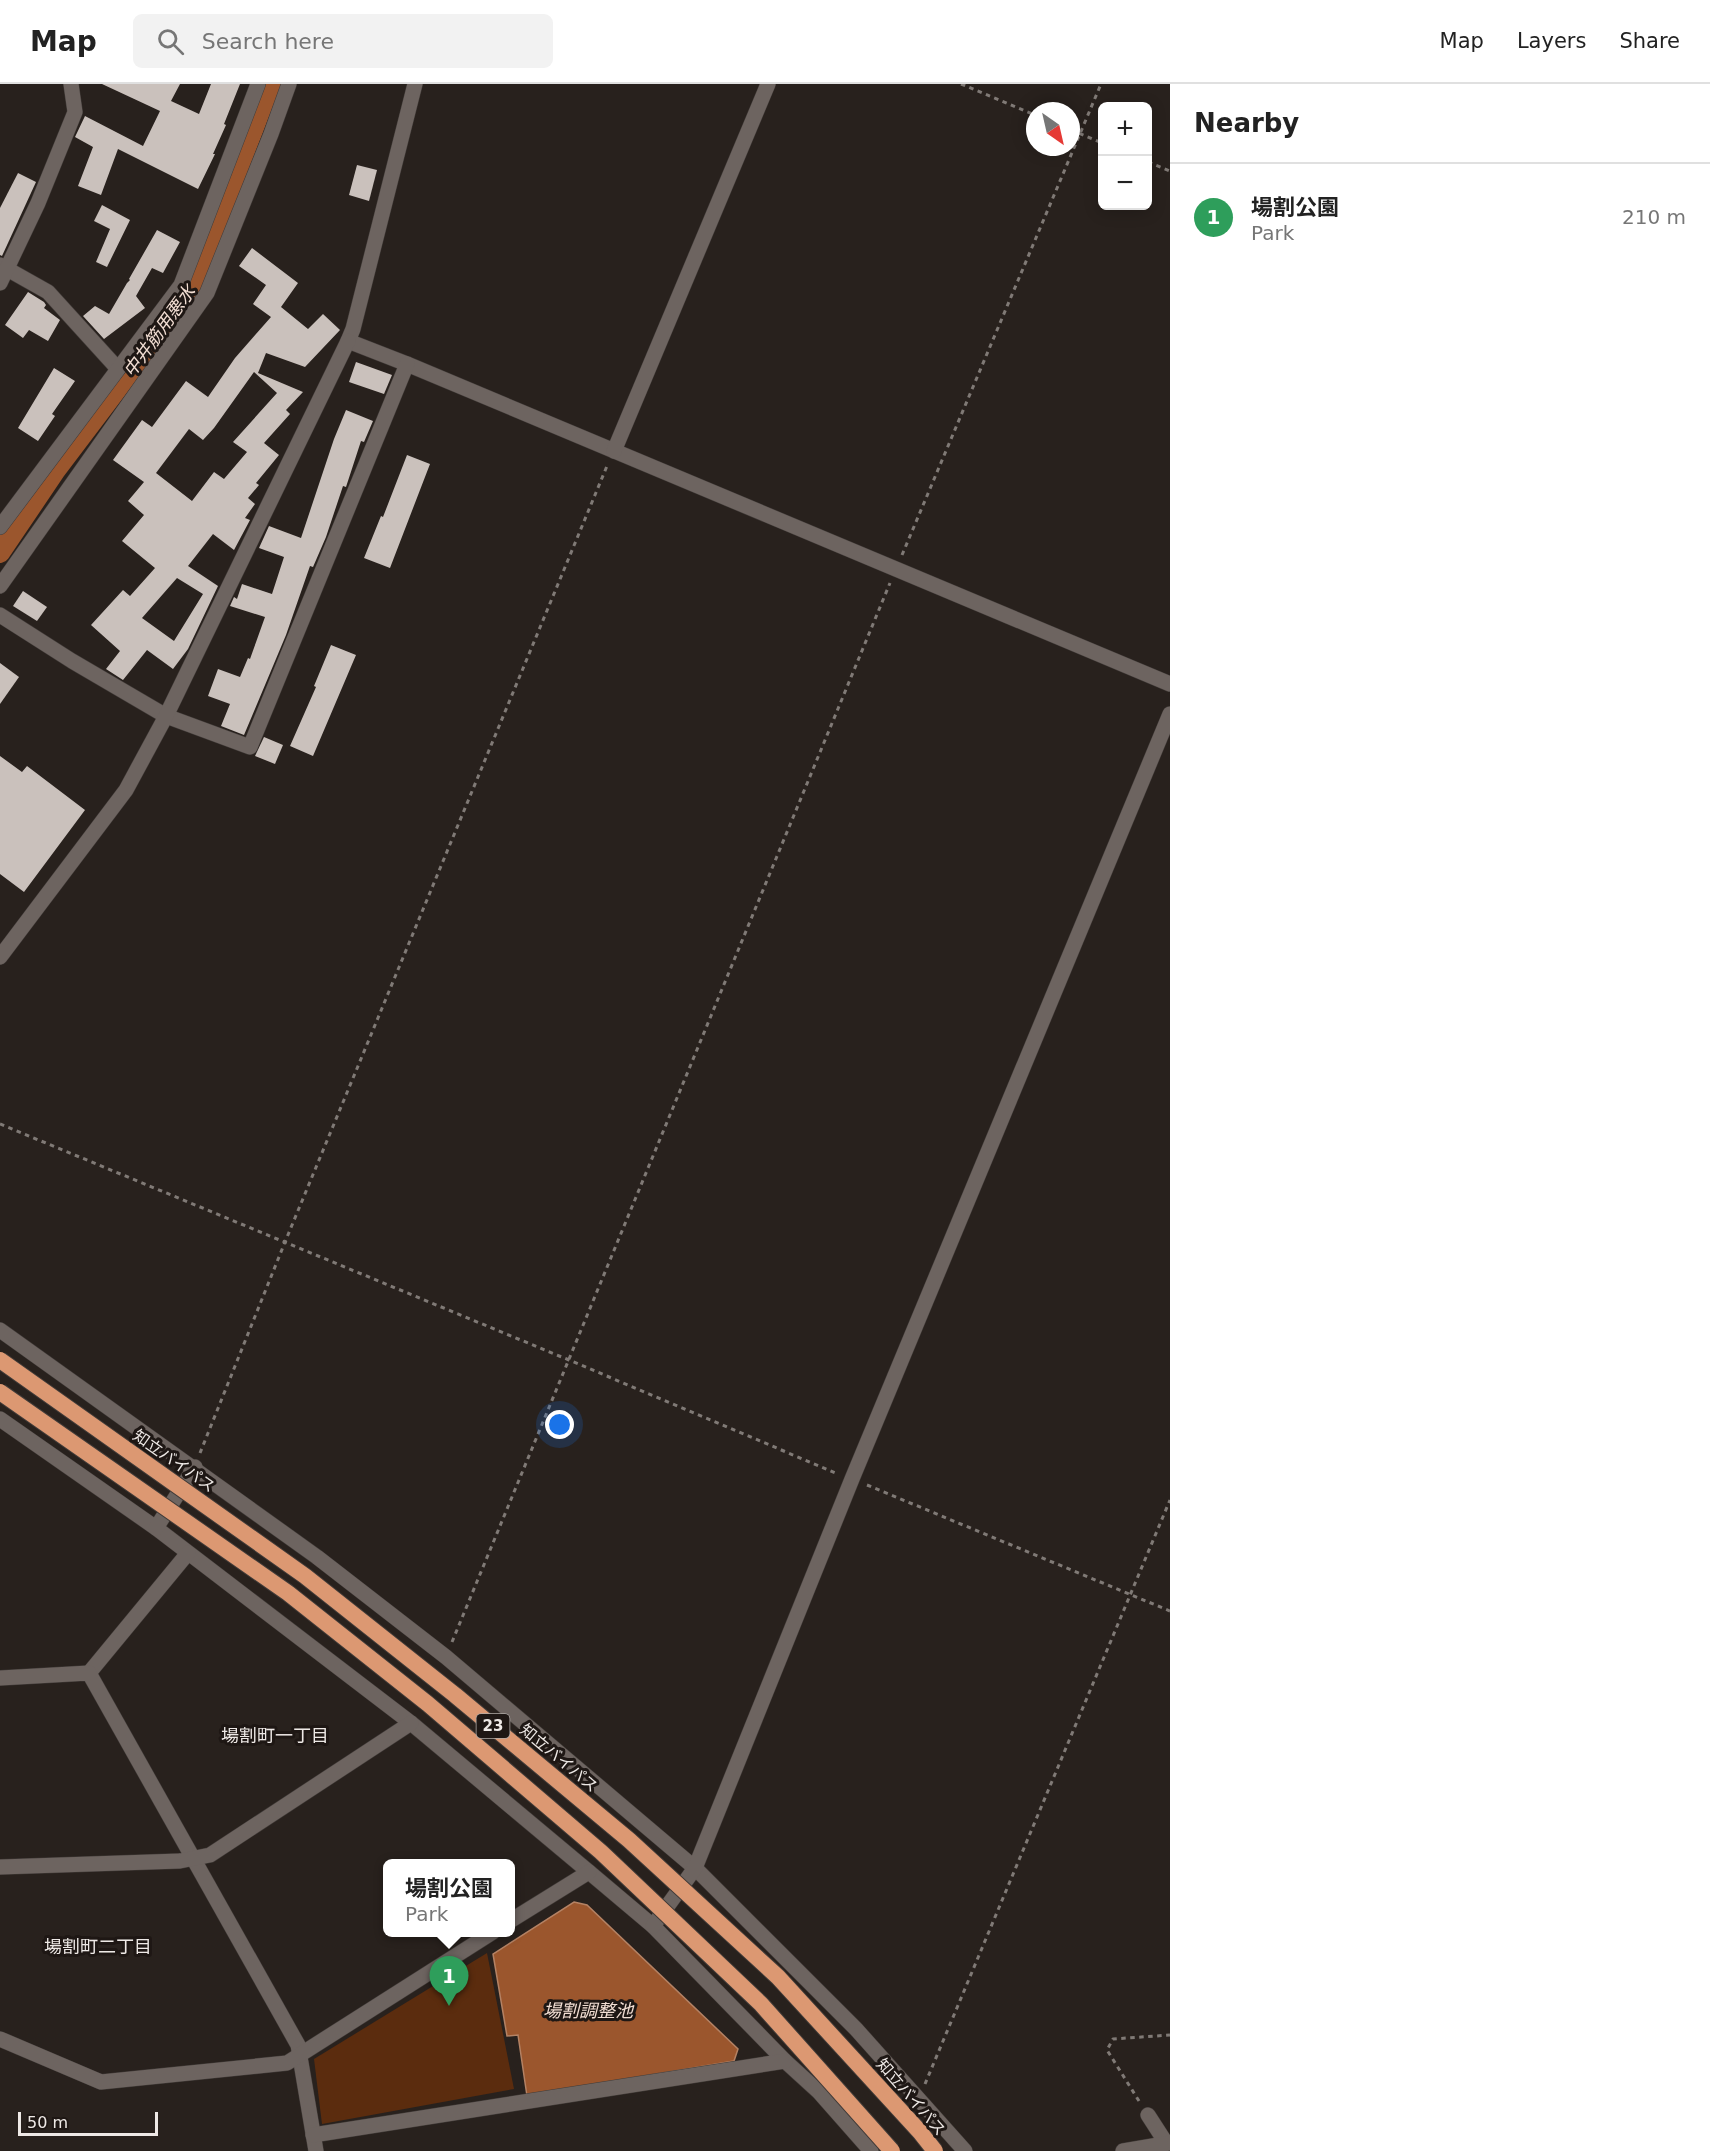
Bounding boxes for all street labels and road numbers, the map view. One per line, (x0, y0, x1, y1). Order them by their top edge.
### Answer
street label: 知立バイパス (129, 1426, 219, 1496)
road number: 23 (476, 1714, 510, 1738)
street label: 知立バイパス (516, 1720, 602, 1796)
street label: 知立バイパス (872, 2055, 950, 2139)

